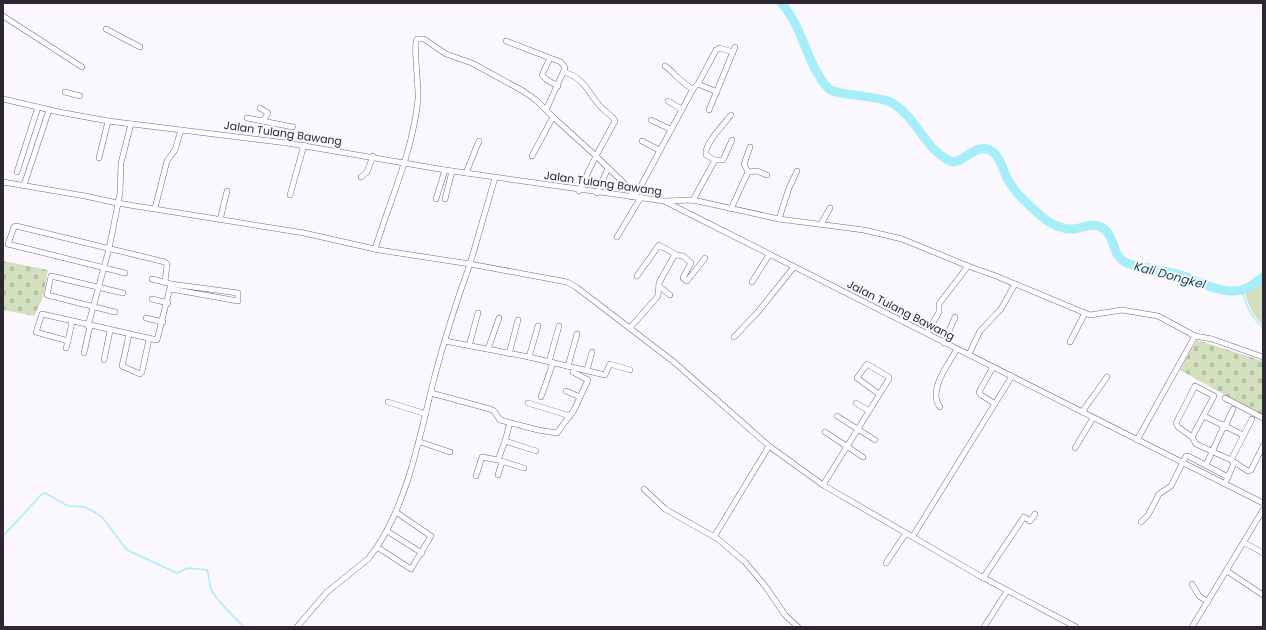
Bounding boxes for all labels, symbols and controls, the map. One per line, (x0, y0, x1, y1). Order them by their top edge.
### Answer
street label: Jalan Tulang Bawang (223, 117, 343, 149)
street label: Jalan Tulang Bawang (543, 167, 663, 199)
water label: Kali Dongkel (1132, 257, 1208, 293)
street label: Jalan Tulang Bawang (844, 276, 958, 344)

